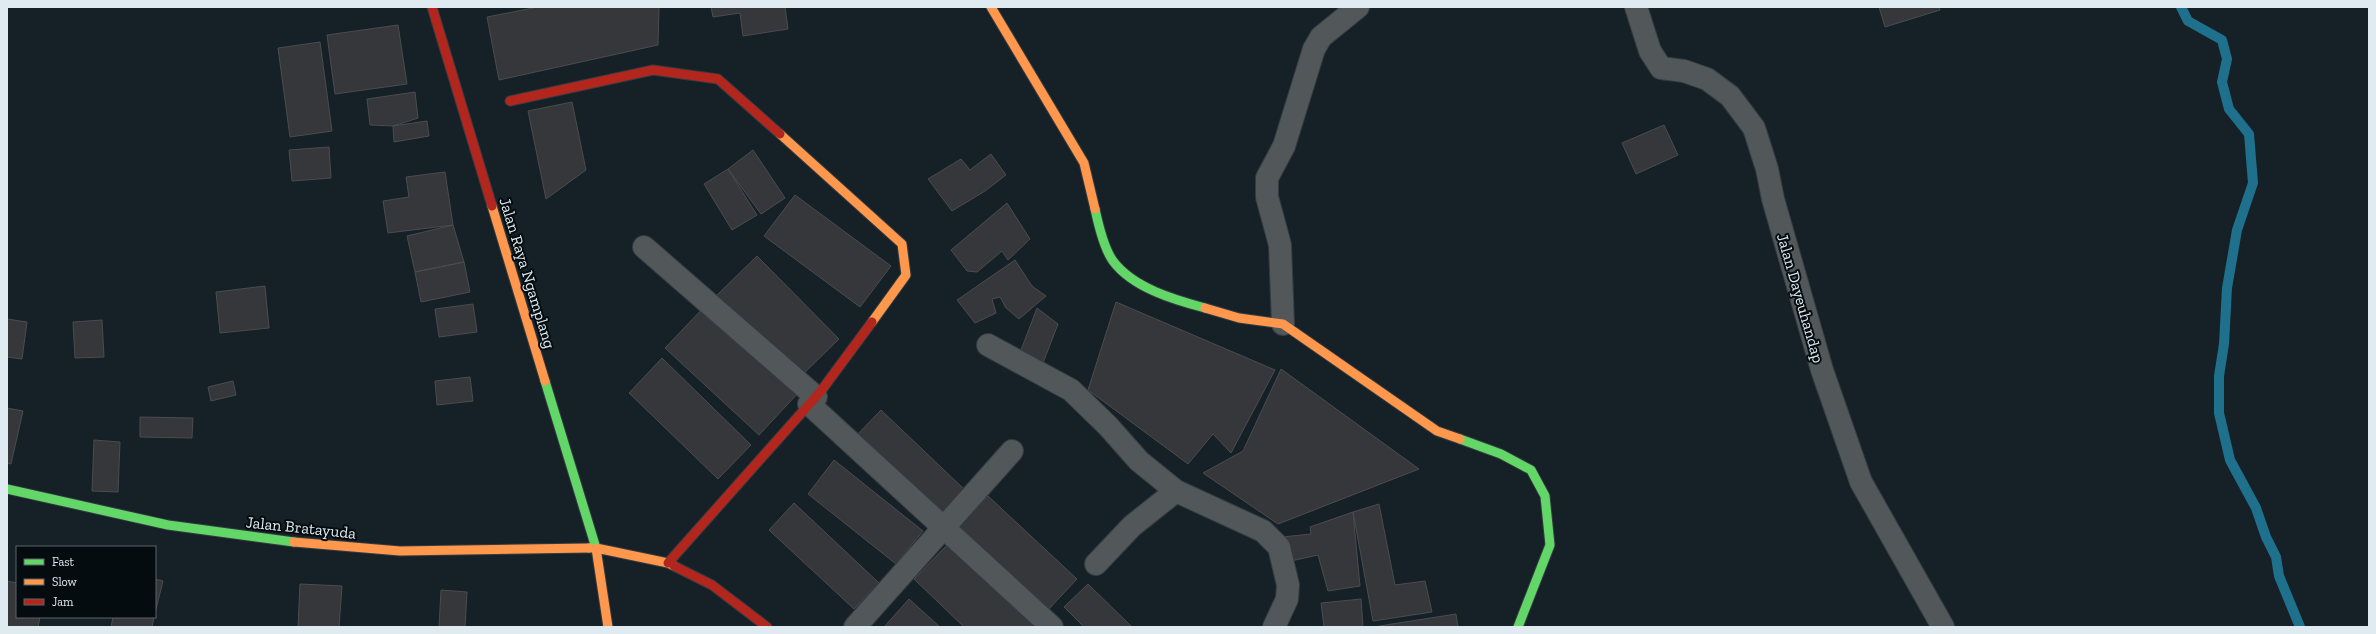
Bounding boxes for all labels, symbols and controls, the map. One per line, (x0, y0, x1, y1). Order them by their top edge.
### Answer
street label: Jalan Raya Ngamplang (496, 195, 560, 351)
street label: Jalan Dayeuhandap (1773, 231, 1828, 365)
street label: Jalan Bratayuda (245, 512, 357, 543)
legend (16, 546, 156, 618)
text: Fast (52, 555, 75, 569)
text: Slow (52, 575, 78, 589)
text: Jam (52, 595, 74, 609)

